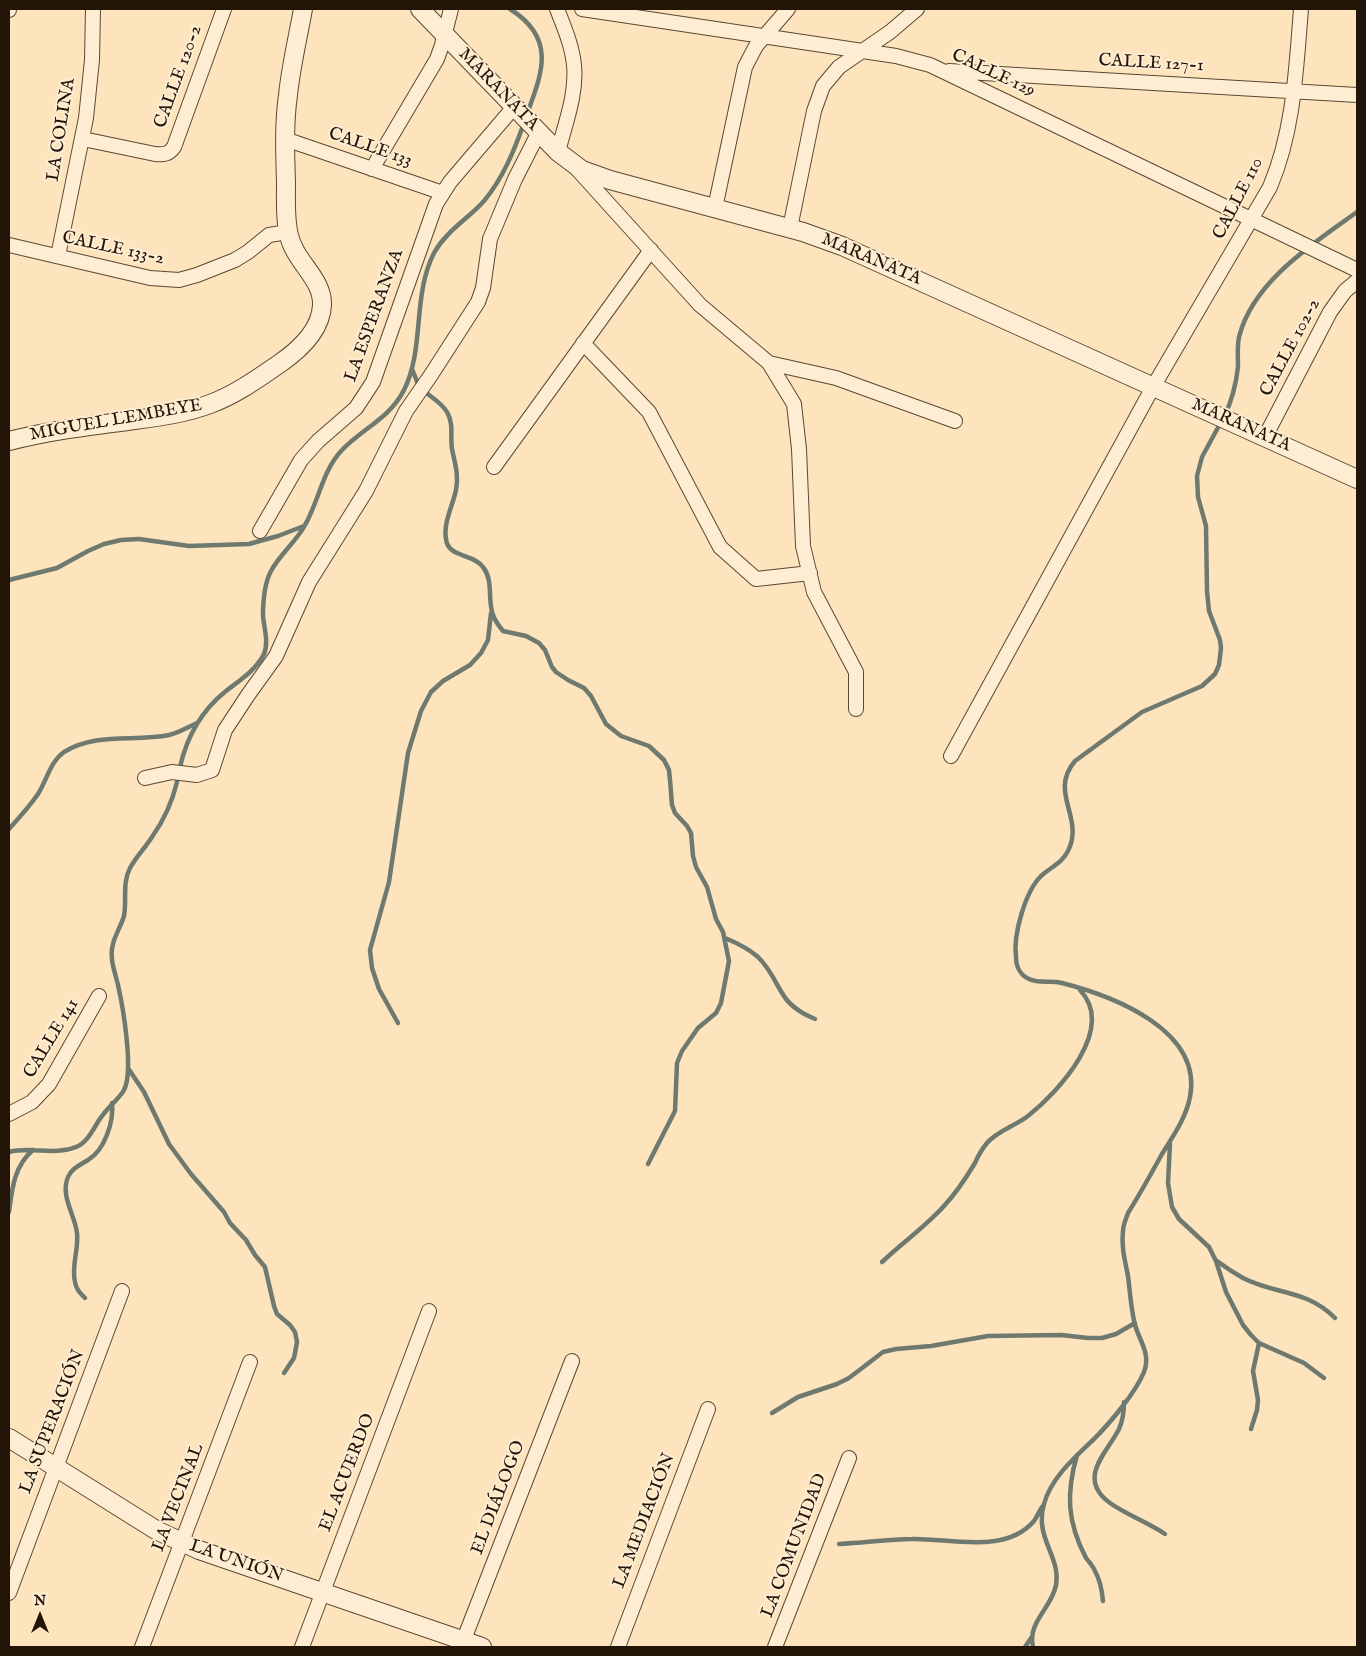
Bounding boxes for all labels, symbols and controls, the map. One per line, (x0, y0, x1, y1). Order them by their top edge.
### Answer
street label: CALLE 120-2 (150, 23, 208, 131)
street label: MARANATA (453, 44, 543, 136)
street label: CALLE 129 (948, 45, 1038, 103)
street label: CALLE 127-1 (1098, 50, 1204, 78)
street label: LA COLINA (43, 77, 81, 183)
street label: CALLE 133 (325, 124, 415, 172)
street label: CALLE 110 (1209, 154, 1269, 244)
street label: CALLE 133-2 (60, 228, 166, 270)
street label: MARANATA (818, 229, 924, 291)
street label: LA ESPERANZA (341, 247, 409, 385)
street label: CALLE 102-2 (1256, 295, 1326, 401)
street label: MARANATA (1188, 394, 1294, 458)
street label: MIGUEL LEMBEYE (28, 395, 204, 447)
street label: CALLE 141 (20, 995, 84, 1083)
street label: LA SUPERACIÓN (16, 1347, 90, 1497)
street label: EL ACUERDO (316, 1411, 380, 1535)
street label: EL DIÁLOGO (467, 1438, 531, 1558)
street label: LA VECINAL (149, 1441, 209, 1555)
street label: LA MEDIACIÓN (609, 1450, 681, 1592)
street label: LA COMUNIDAD (758, 1471, 832, 1621)
street label: LA UNIÓN (186, 1536, 286, 1588)
north arrow (15, 1591, 65, 1641)
text: N (34, 1592, 46, 1610)

